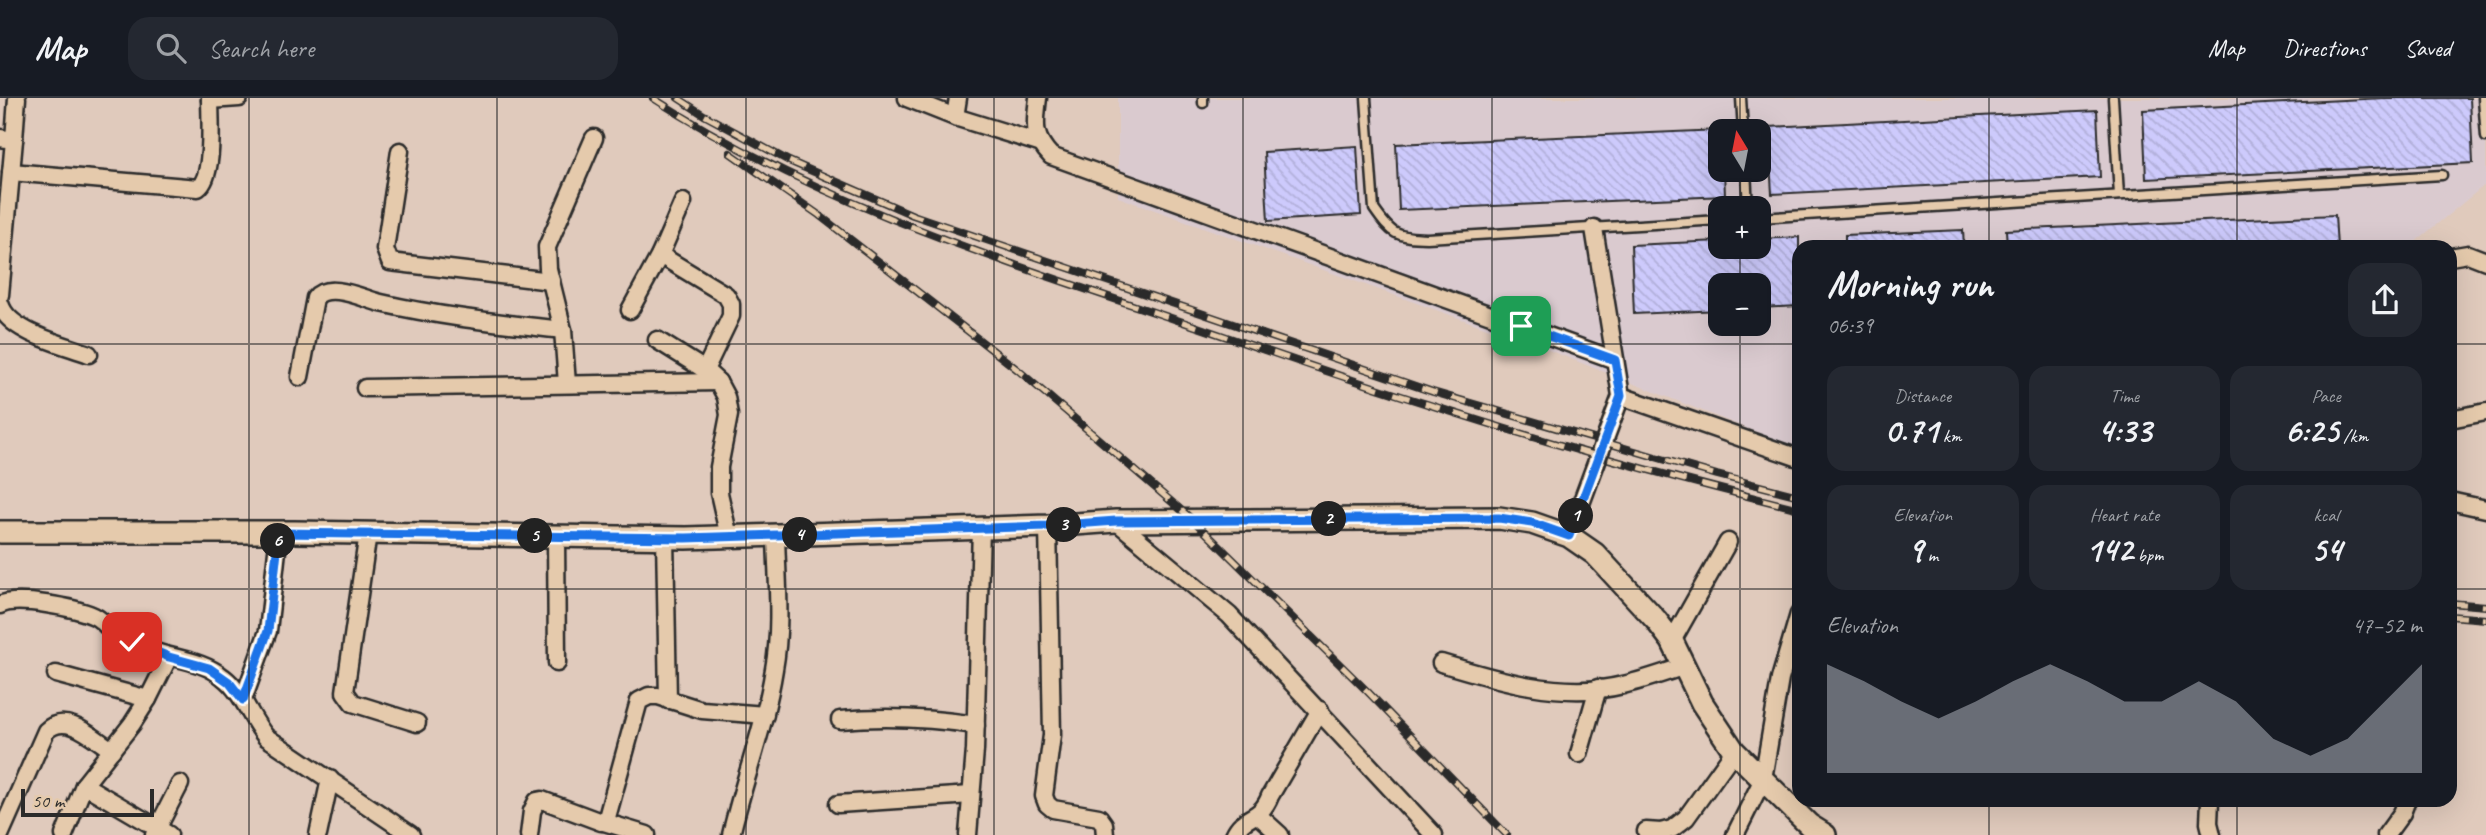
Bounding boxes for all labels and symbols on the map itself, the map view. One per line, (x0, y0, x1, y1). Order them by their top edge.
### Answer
north arrow (1708, 119, 1771, 182)
pin (1491, 296, 1551, 356)
pin: 1 (1558, 498, 1594, 534)
pin: 2 (1312, 502, 1346, 536)
pin: 3 (1046, 508, 1082, 542)
pin: 5 (518, 518, 552, 554)
pin: 4 (782, 518, 818, 552)
pin: 6 (260, 524, 296, 558)
pin (102, 612, 162, 672)
scale bar (21, 786, 154, 818)

